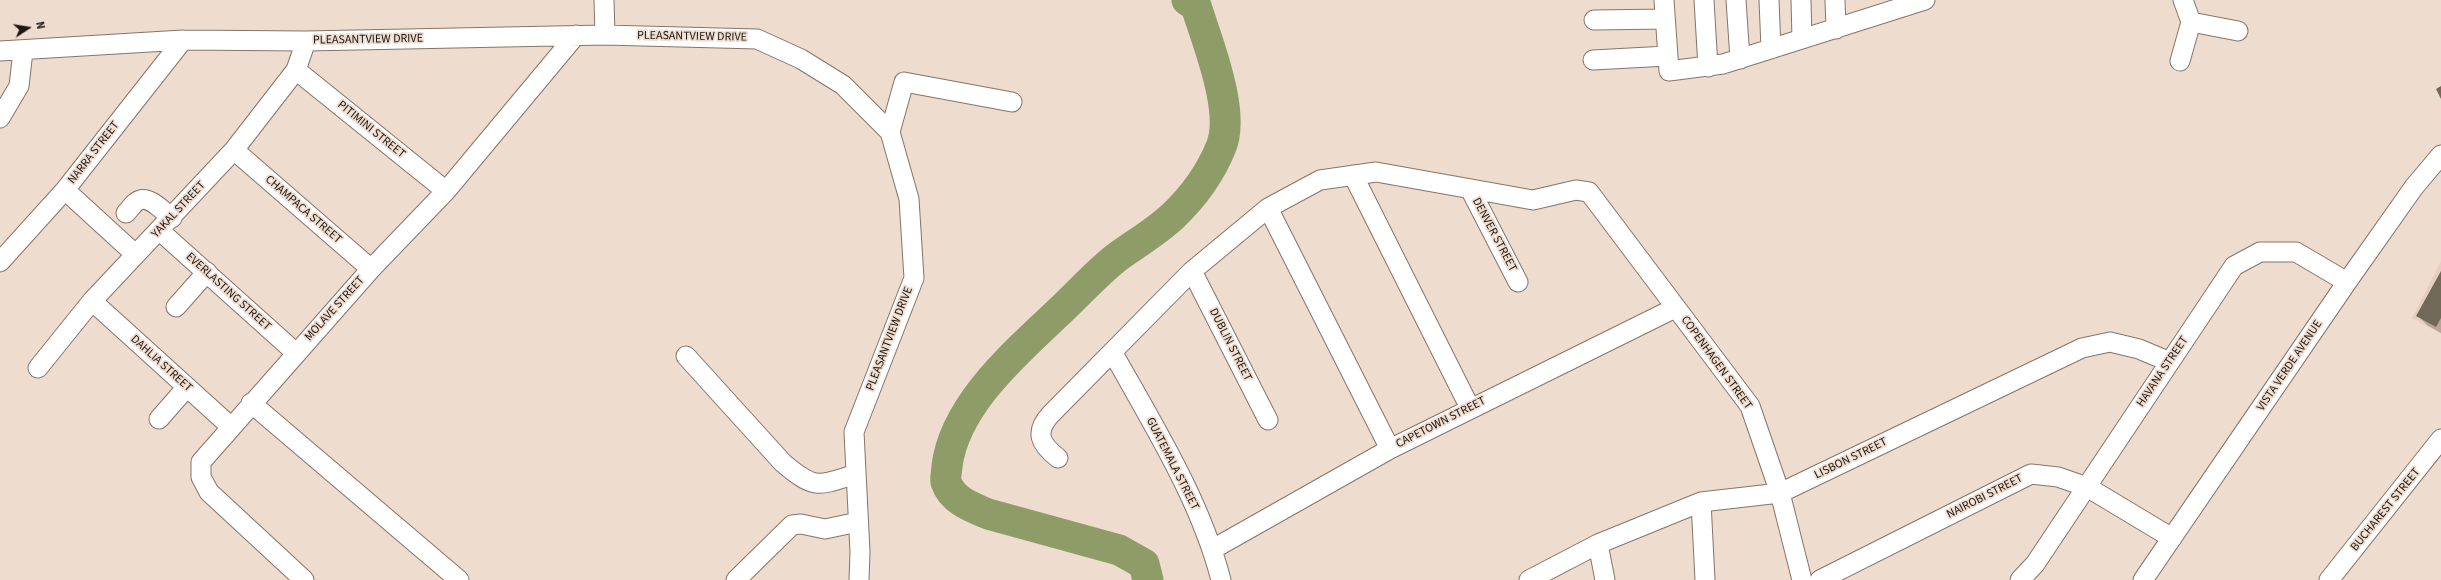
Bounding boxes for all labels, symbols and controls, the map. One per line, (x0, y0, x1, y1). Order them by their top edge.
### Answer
north arrow (8, 8, 48, 48)
text: N (32, 20, 48, 31)
street label: PLEASANTVIEW DRIVE (637, 29, 747, 45)
street label: PLEASANTVIEW DRIVE (313, 32, 423, 48)
street label: PITIMINI STREET (334, 98, 408, 162)
street label: NARRA STREET (65, 119, 123, 187)
street label: CHAMPACA STREET (262, 173, 344, 247)
street label: YAKAL STREET (149, 179, 209, 241)
street label: DENVER STREET (1468, 196, 1520, 274)
street label: EVERLASTING STREET (182, 250, 274, 334)
street label: MOLAVE STREET (302, 274, 368, 344)
street label: PLEASANTVIEW DRIVE (864, 285, 916, 393)
street label: DUBLIN STREET (1205, 306, 1255, 384)
street label: COPENHAGEN STREET (1677, 313, 1755, 413)
street label: VISTA VERDE AVENUE (2254, 318, 2326, 414)
street label: DAHLIA STREET (127, 333, 195, 395)
street label: HAVANA STREET (2134, 334, 2192, 410)
street label: CAPETOWN STREET (1394, 394, 1488, 452)
street label: GUATEMALA STREET (1142, 415, 1202, 513)
street label: LISBON STREET (1812, 435, 1890, 483)
street label: BUCHAREST STREET (2348, 466, 2424, 554)
street label: NAIROBI STREET (1945, 472, 2025, 522)

